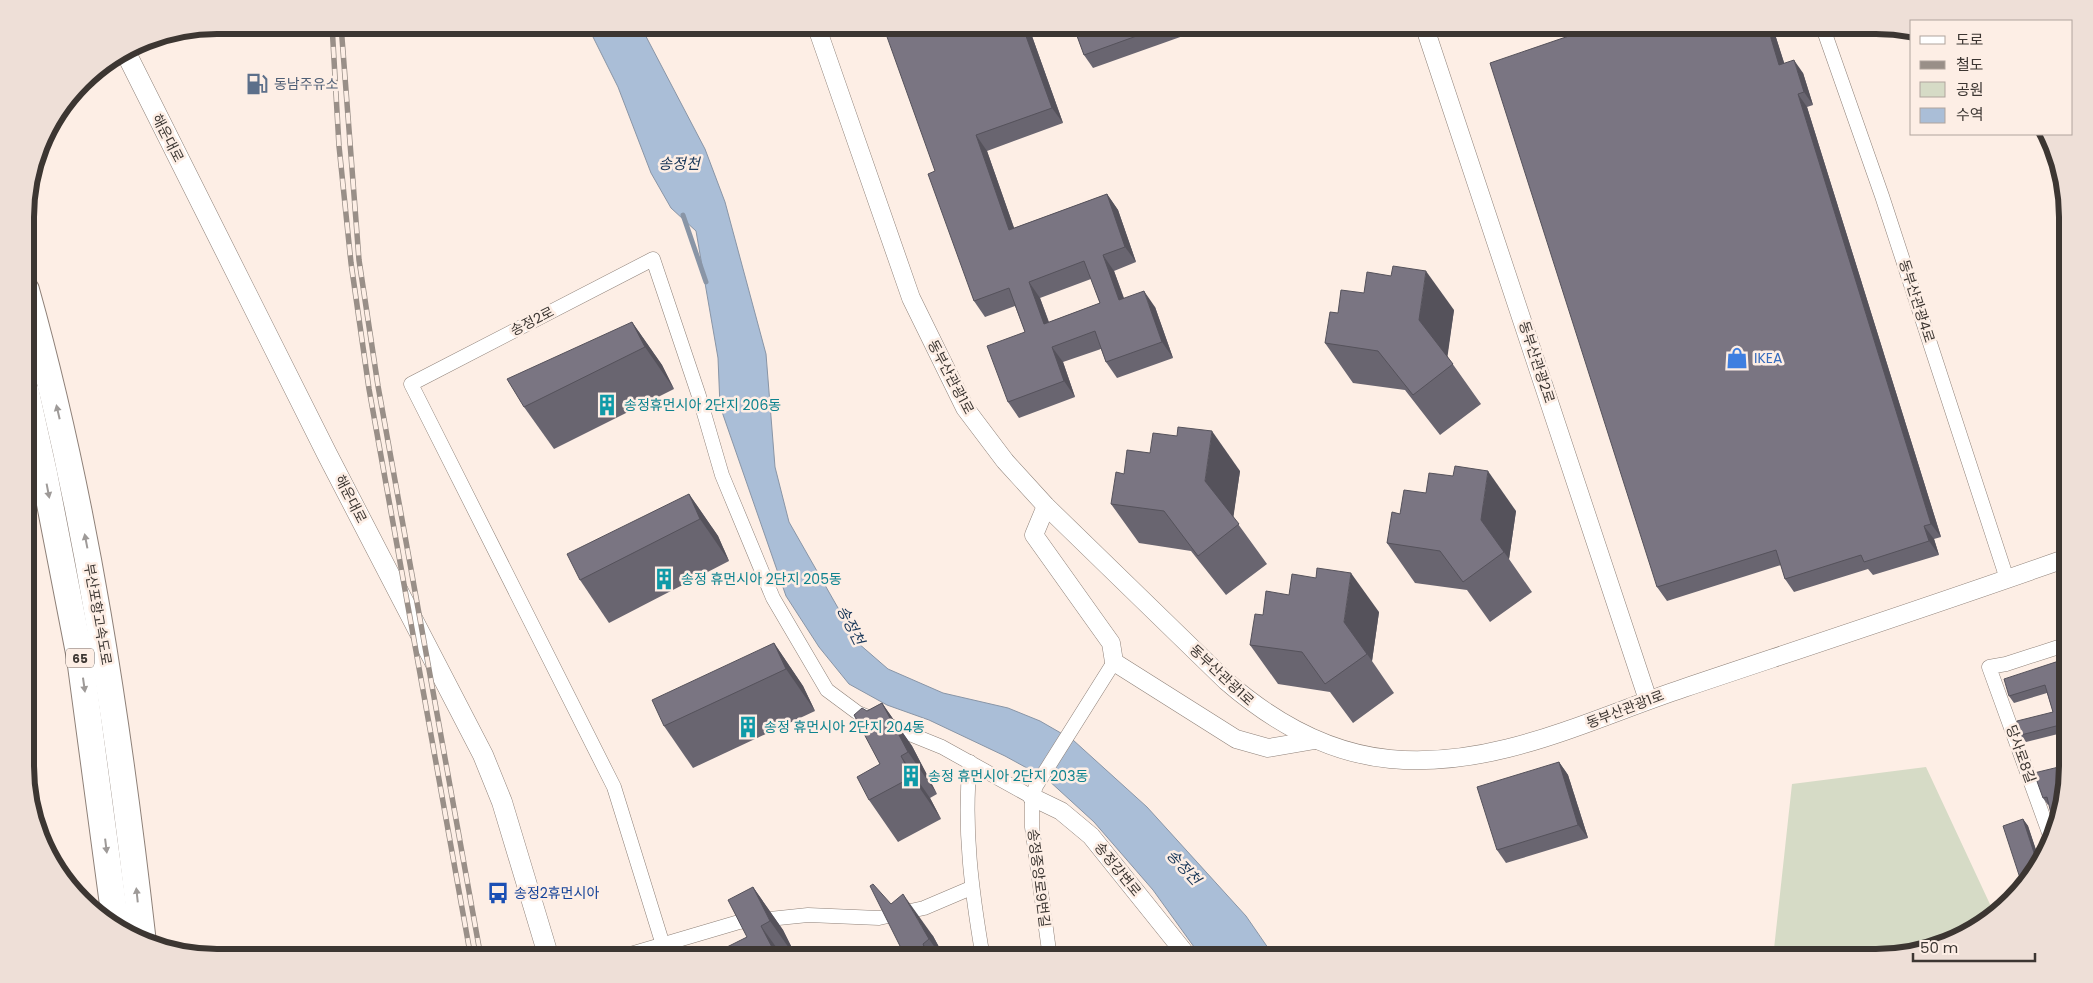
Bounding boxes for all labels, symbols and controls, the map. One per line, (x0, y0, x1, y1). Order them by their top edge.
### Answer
legend (1910, 20, 2073, 135)
text: 도로 (1956, 29, 1984, 50)
text: 철도 (1956, 54, 1984, 75)
fuel station icon: 동남주유소 (244, 71, 270, 97)
place label: 동남주유소 (274, 74, 339, 94)
text: 공원 (1956, 79, 1984, 100)
text: 수역 (1956, 104, 1984, 125)
street label: 해운대로 (147, 111, 189, 166)
water label: 송정천 (658, 153, 702, 174)
street label: 동부산관광4로 (1894, 257, 1940, 345)
street label: 송정2로 (507, 301, 557, 341)
street label: 동부산관광2로 (1514, 318, 1560, 406)
street label: 동부산관광1로 (923, 336, 979, 418)
shop icon: IKEA (1724, 345, 1750, 371)
place label: IKEA (1754, 348, 1782, 368)
building icon: 송정휴먼시아 2단지 206동 (594, 392, 620, 418)
place label: 송정휴먼시아 2단지 206동 (624, 395, 781, 415)
one-way arrow (54, 405, 62, 420)
street label: 해운대로 (330, 472, 372, 527)
one-way arrow (44, 484, 52, 499)
one-way arrow (81, 533, 89, 549)
street label: 부산포항고속도로 (79, 562, 117, 667)
building icon: 송정 휴먼시아 2단지 205동 (651, 566, 677, 592)
place label: 송정 휴먼시아 2단지 205동 (681, 569, 842, 589)
water label: 송정천 (832, 602, 871, 650)
street label: 동부산관광1로 (1185, 640, 1259, 710)
road number: 65 (66, 648, 94, 668)
one-way arrow (80, 678, 88, 694)
street label: 동부산관광1로 (1583, 685, 1667, 733)
building icon: 송정 휴먼시아 2단지 204동 (735, 714, 761, 740)
place label: 송정 휴먼시아 2단지 204동 (764, 717, 925, 737)
street label: 당사로8길 (2001, 722, 2041, 786)
building icon: 송정 휴먼시아 2단지 203동 (898, 763, 924, 789)
place label: 송정 휴먼시아 2단지 203동 (928, 766, 1088, 786)
street label: 송정중앙로9번길 (1023, 828, 1055, 928)
street label: 송정강변로 (1090, 838, 1146, 900)
one-way arrow (102, 839, 110, 855)
water label: 송정천 (1162, 845, 1207, 891)
bus stop icon: 송정2휴먼시아 (485, 880, 511, 906)
place label: 송정2휴먼시아 (514, 883, 599, 903)
one-way arrow (133, 886, 141, 902)
scale bar (1913, 930, 2036, 962)
text: 50 m (1920, 937, 1958, 958)

